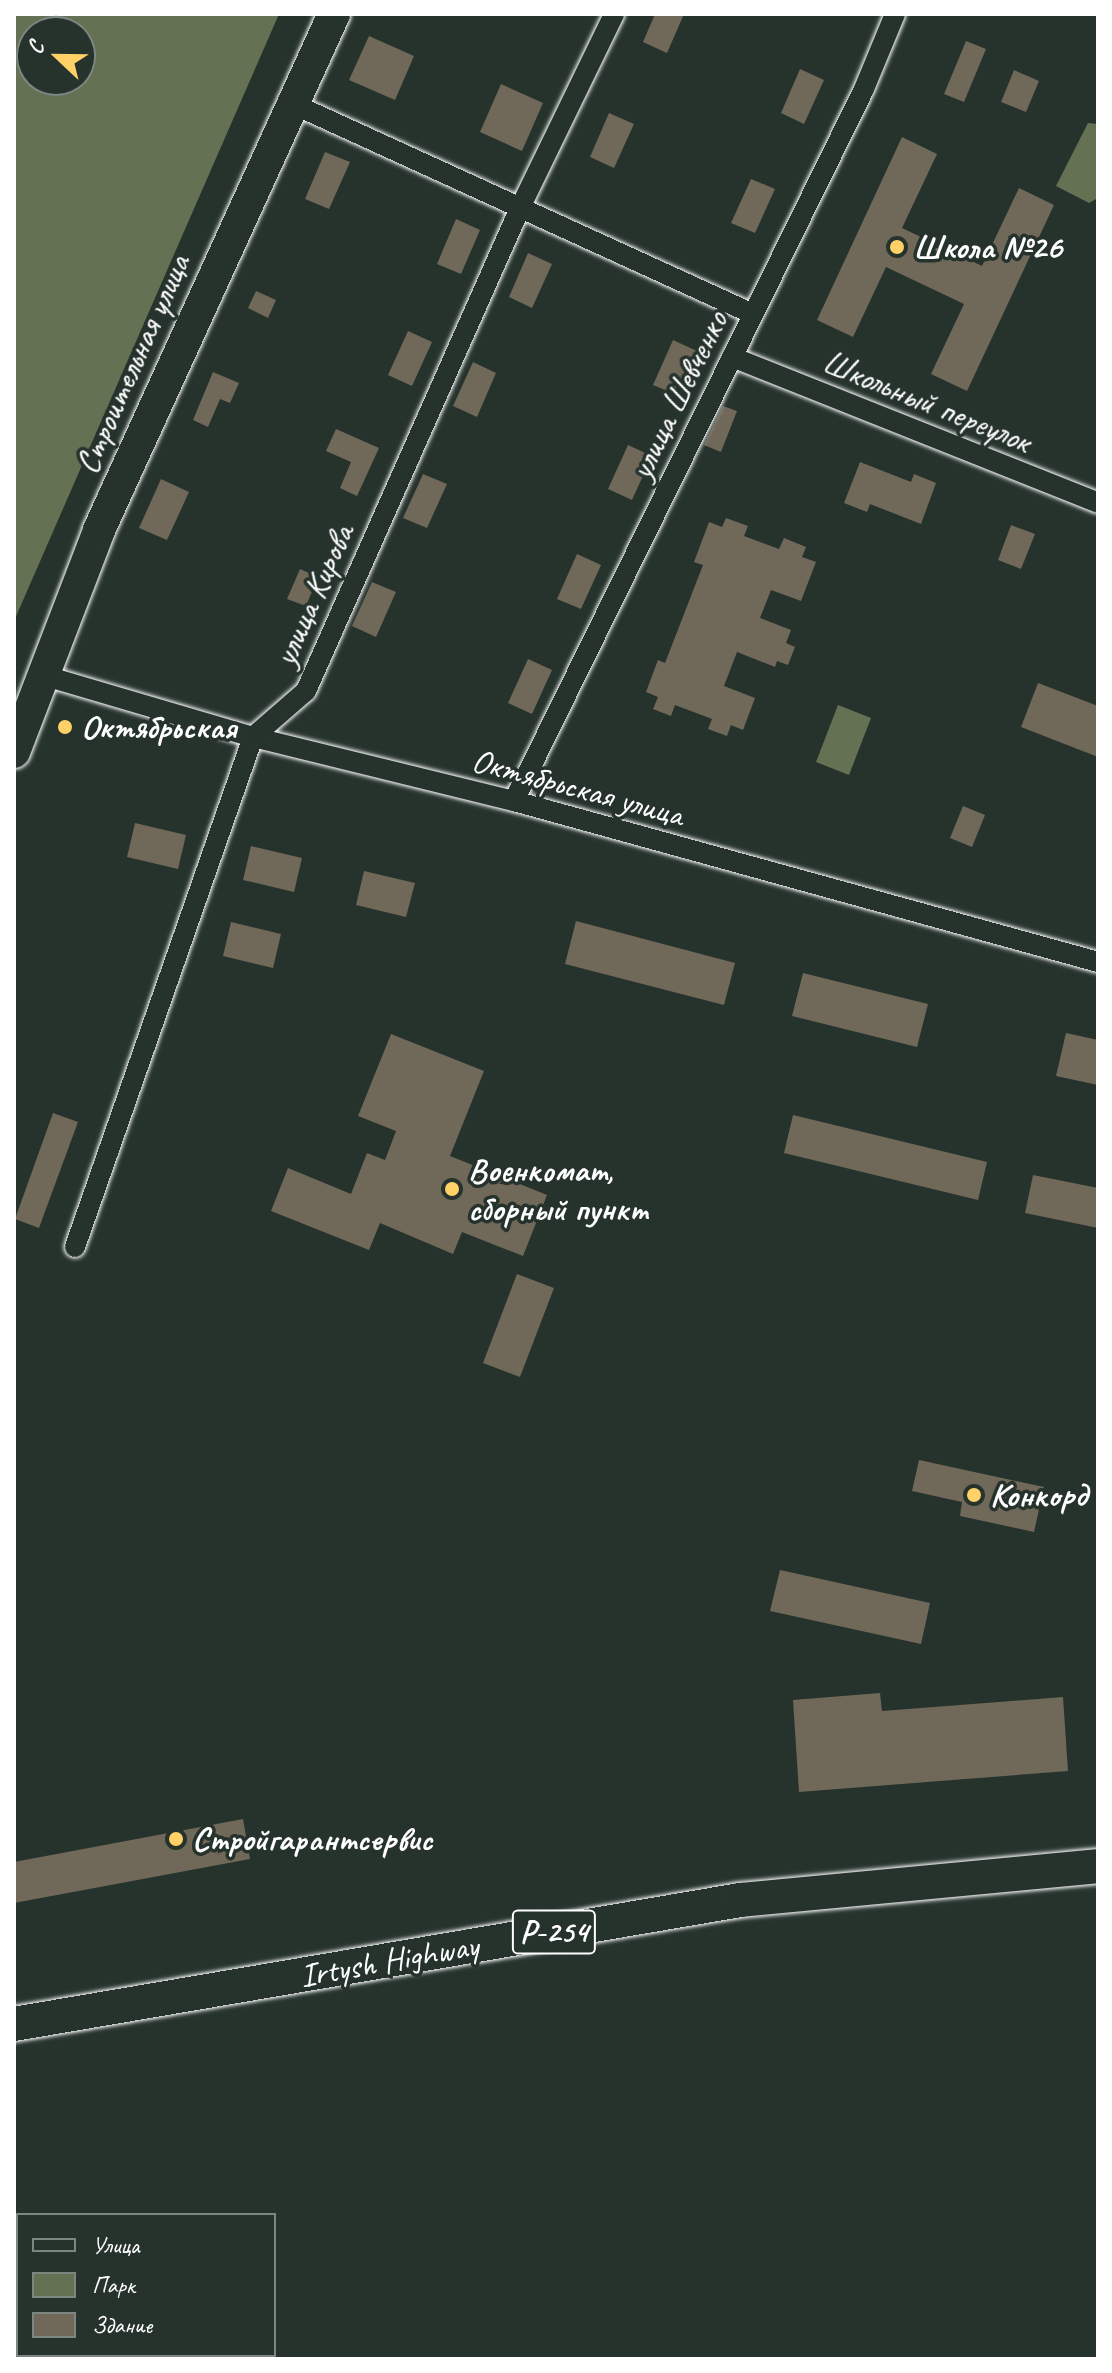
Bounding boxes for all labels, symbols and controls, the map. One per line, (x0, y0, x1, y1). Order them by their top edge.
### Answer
north arrow (16, 16, 96, 96)
text: С (21, 38, 51, 58)
place label: Школа №26 (913, 227, 1062, 267)
marker: Школа №26 (888, 238, 906, 256)
street label: Строительная улица (65, 247, 199, 481)
street label: улица Шевченко (619, 304, 737, 486)
street label: Школьный переулок (817, 341, 1037, 461)
street label: улица Кирова (264, 518, 362, 672)
place label: Октябрьская (81, 707, 236, 747)
marker: Октябрьская (56, 718, 74, 736)
street label: Октябрьская улица (467, 739, 689, 835)
place label: Военкомат, сборный пункт (468, 1149, 647, 1228)
marker: Военкомат, сборный пункт (443, 1180, 461, 1198)
place label: Конкорд (990, 1475, 1087, 1515)
marker: Конкорд (965, 1486, 983, 1504)
place label: Стройгарантсервис (192, 1819, 432, 1859)
marker: Стройгарантсервис (167, 1830, 185, 1848)
road number: Р-254 (510, 1904, 598, 1960)
street label: Irtysh Highway (297, 1924, 481, 1996)
legend (16, 2213, 276, 2357)
text: Улица (92, 2230, 140, 2260)
text: Парк (92, 2270, 135, 2300)
text: Здание (92, 2310, 152, 2340)

